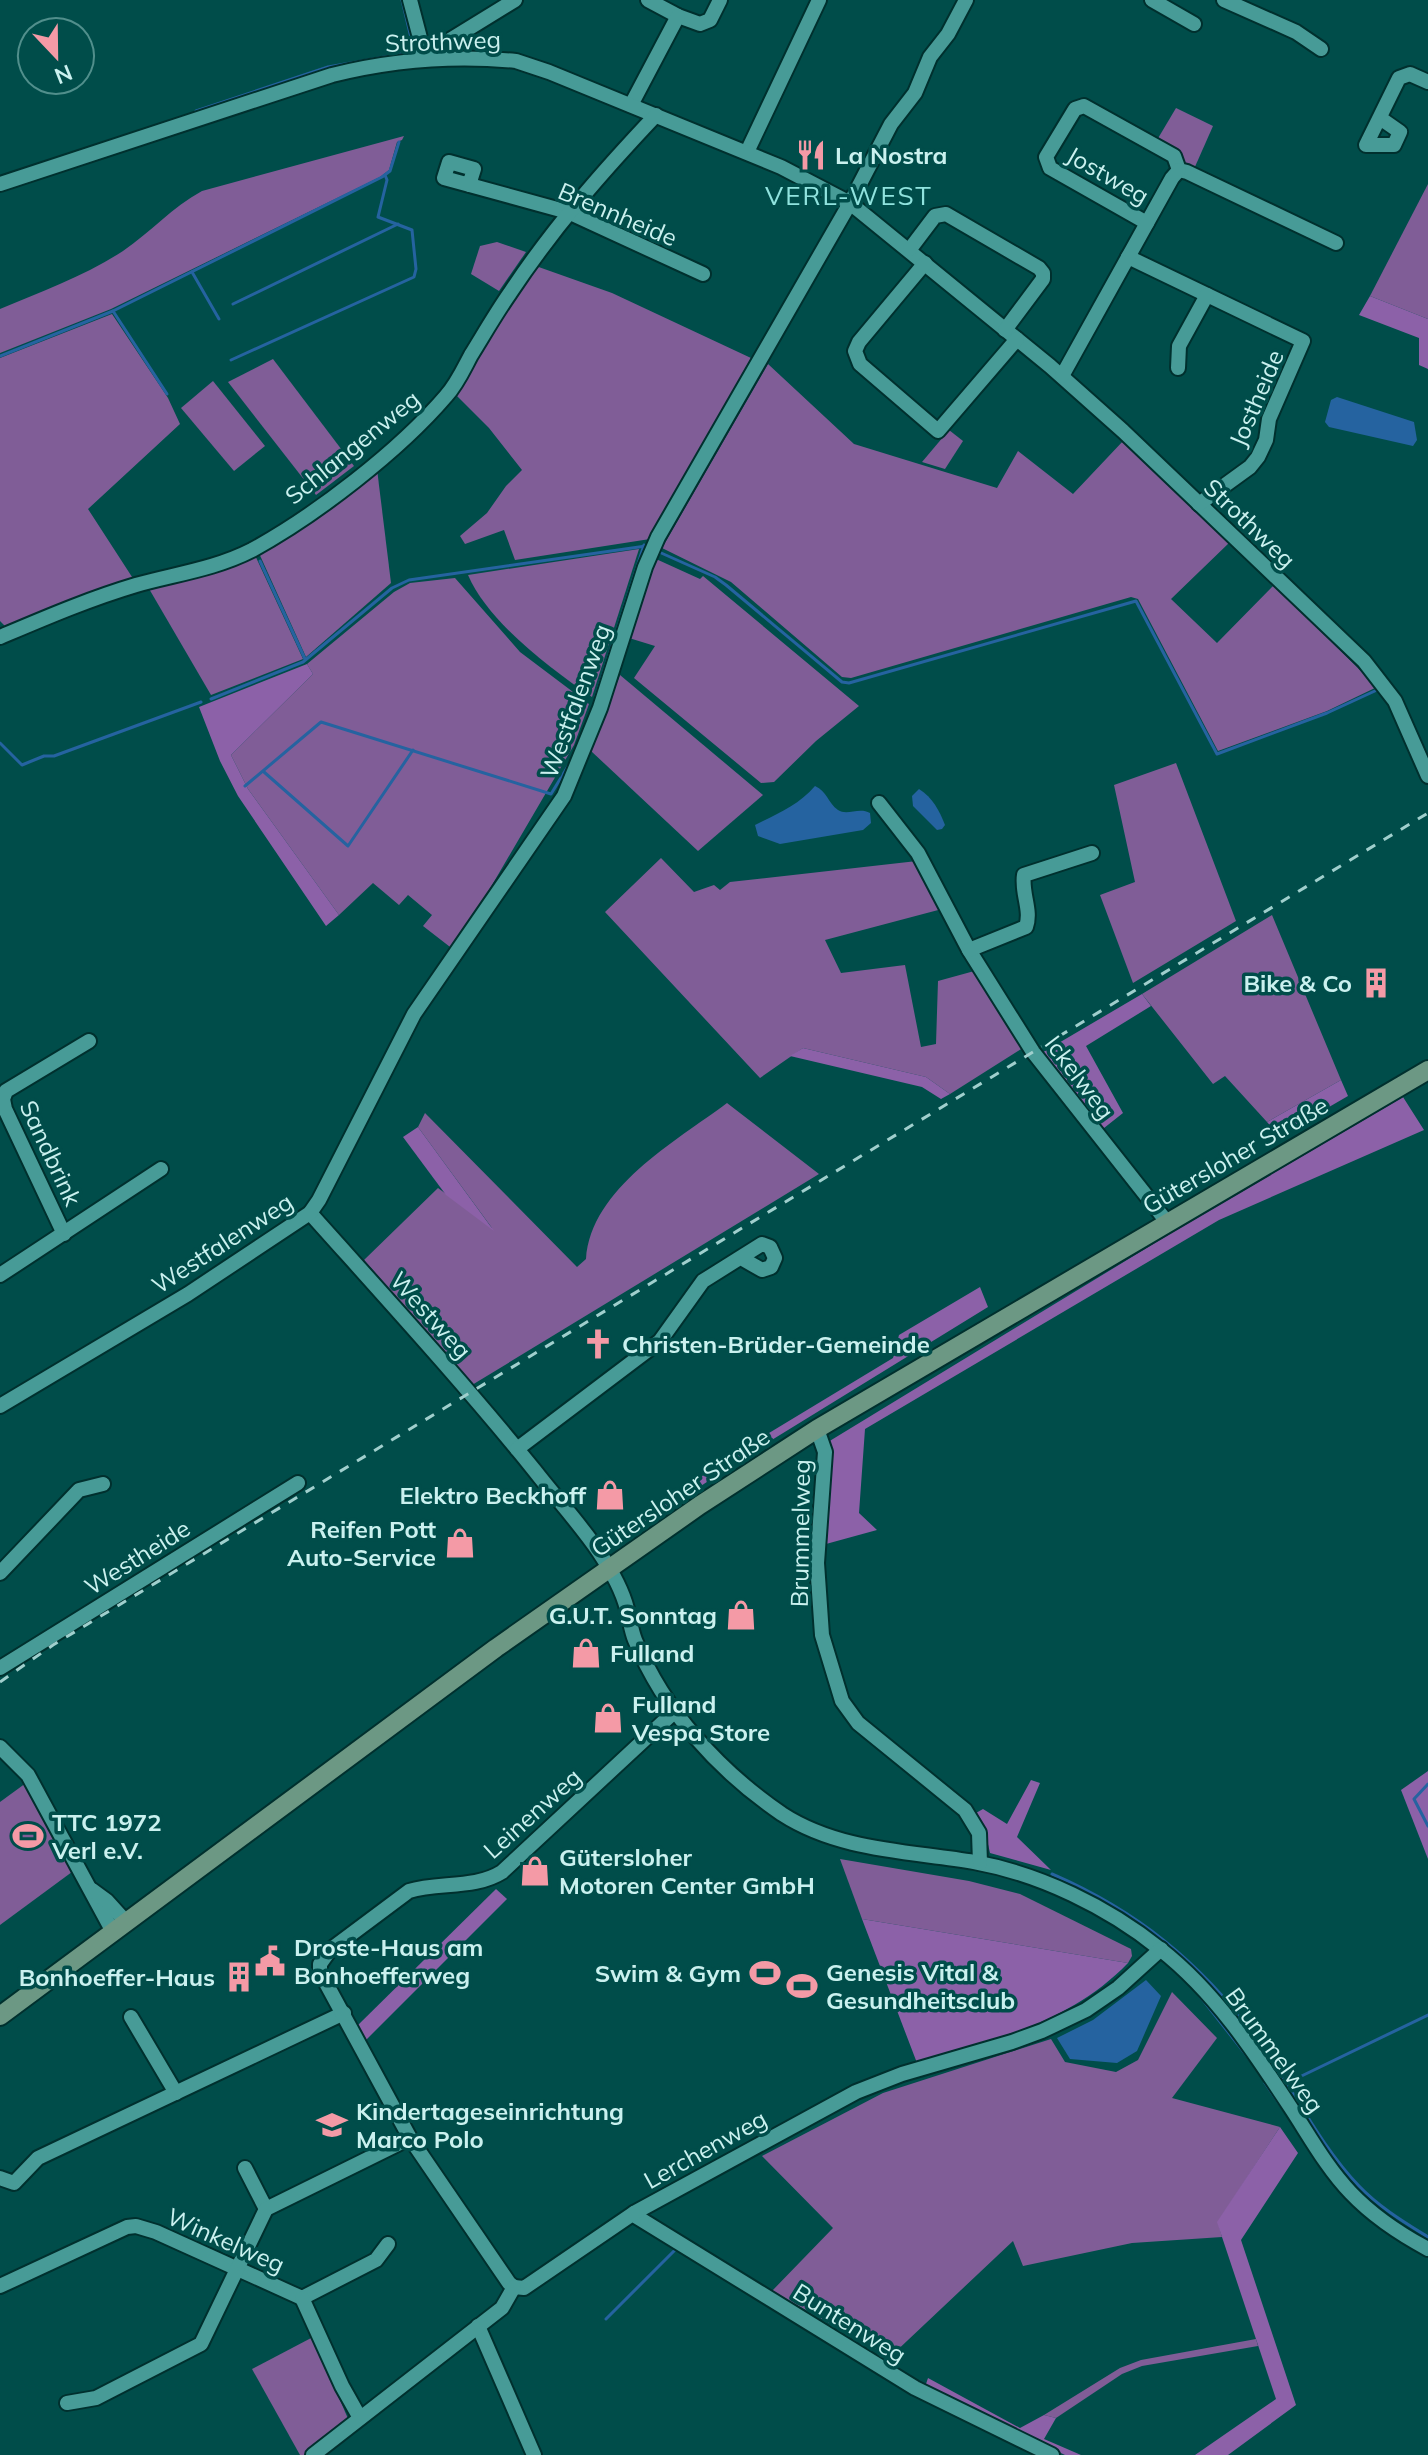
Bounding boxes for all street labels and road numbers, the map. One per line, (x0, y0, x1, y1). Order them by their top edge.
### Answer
street label: Strothweg (385, 24, 501, 58)
street label: Jostweg (1061, 139, 1155, 211)
street label: Brennheide (554, 176, 682, 252)
street label: Jostheide (1222, 345, 1290, 451)
street label: Schlangenweg (279, 383, 425, 511)
street label: Strothweg (1198, 472, 1302, 574)
street label: Westfalenweg (533, 620, 617, 782)
street label: Ickelweg (1039, 1029, 1121, 1125)
street label: Gütersloher Straße (1137, 1090, 1333, 1220)
street label: Sandbrink (14, 1095, 89, 1211)
street label: Westfalenweg (146, 1186, 298, 1300)
street label: Westweg (384, 1265, 478, 1365)
street label: Gütersloher Straße (585, 1421, 775, 1563)
street label: Brummelweg (784, 1459, 816, 1607)
street label: Westheide (79, 1513, 195, 1601)
street label: Leinenweg (477, 1761, 587, 1865)
street label: Brummelweg (1219, 1981, 1331, 2119)
street label: Lerchenweg (638, 2103, 772, 2195)
street label: Winkelweg (163, 2201, 289, 2279)
street label: Buntenweg (788, 2276, 912, 2370)

